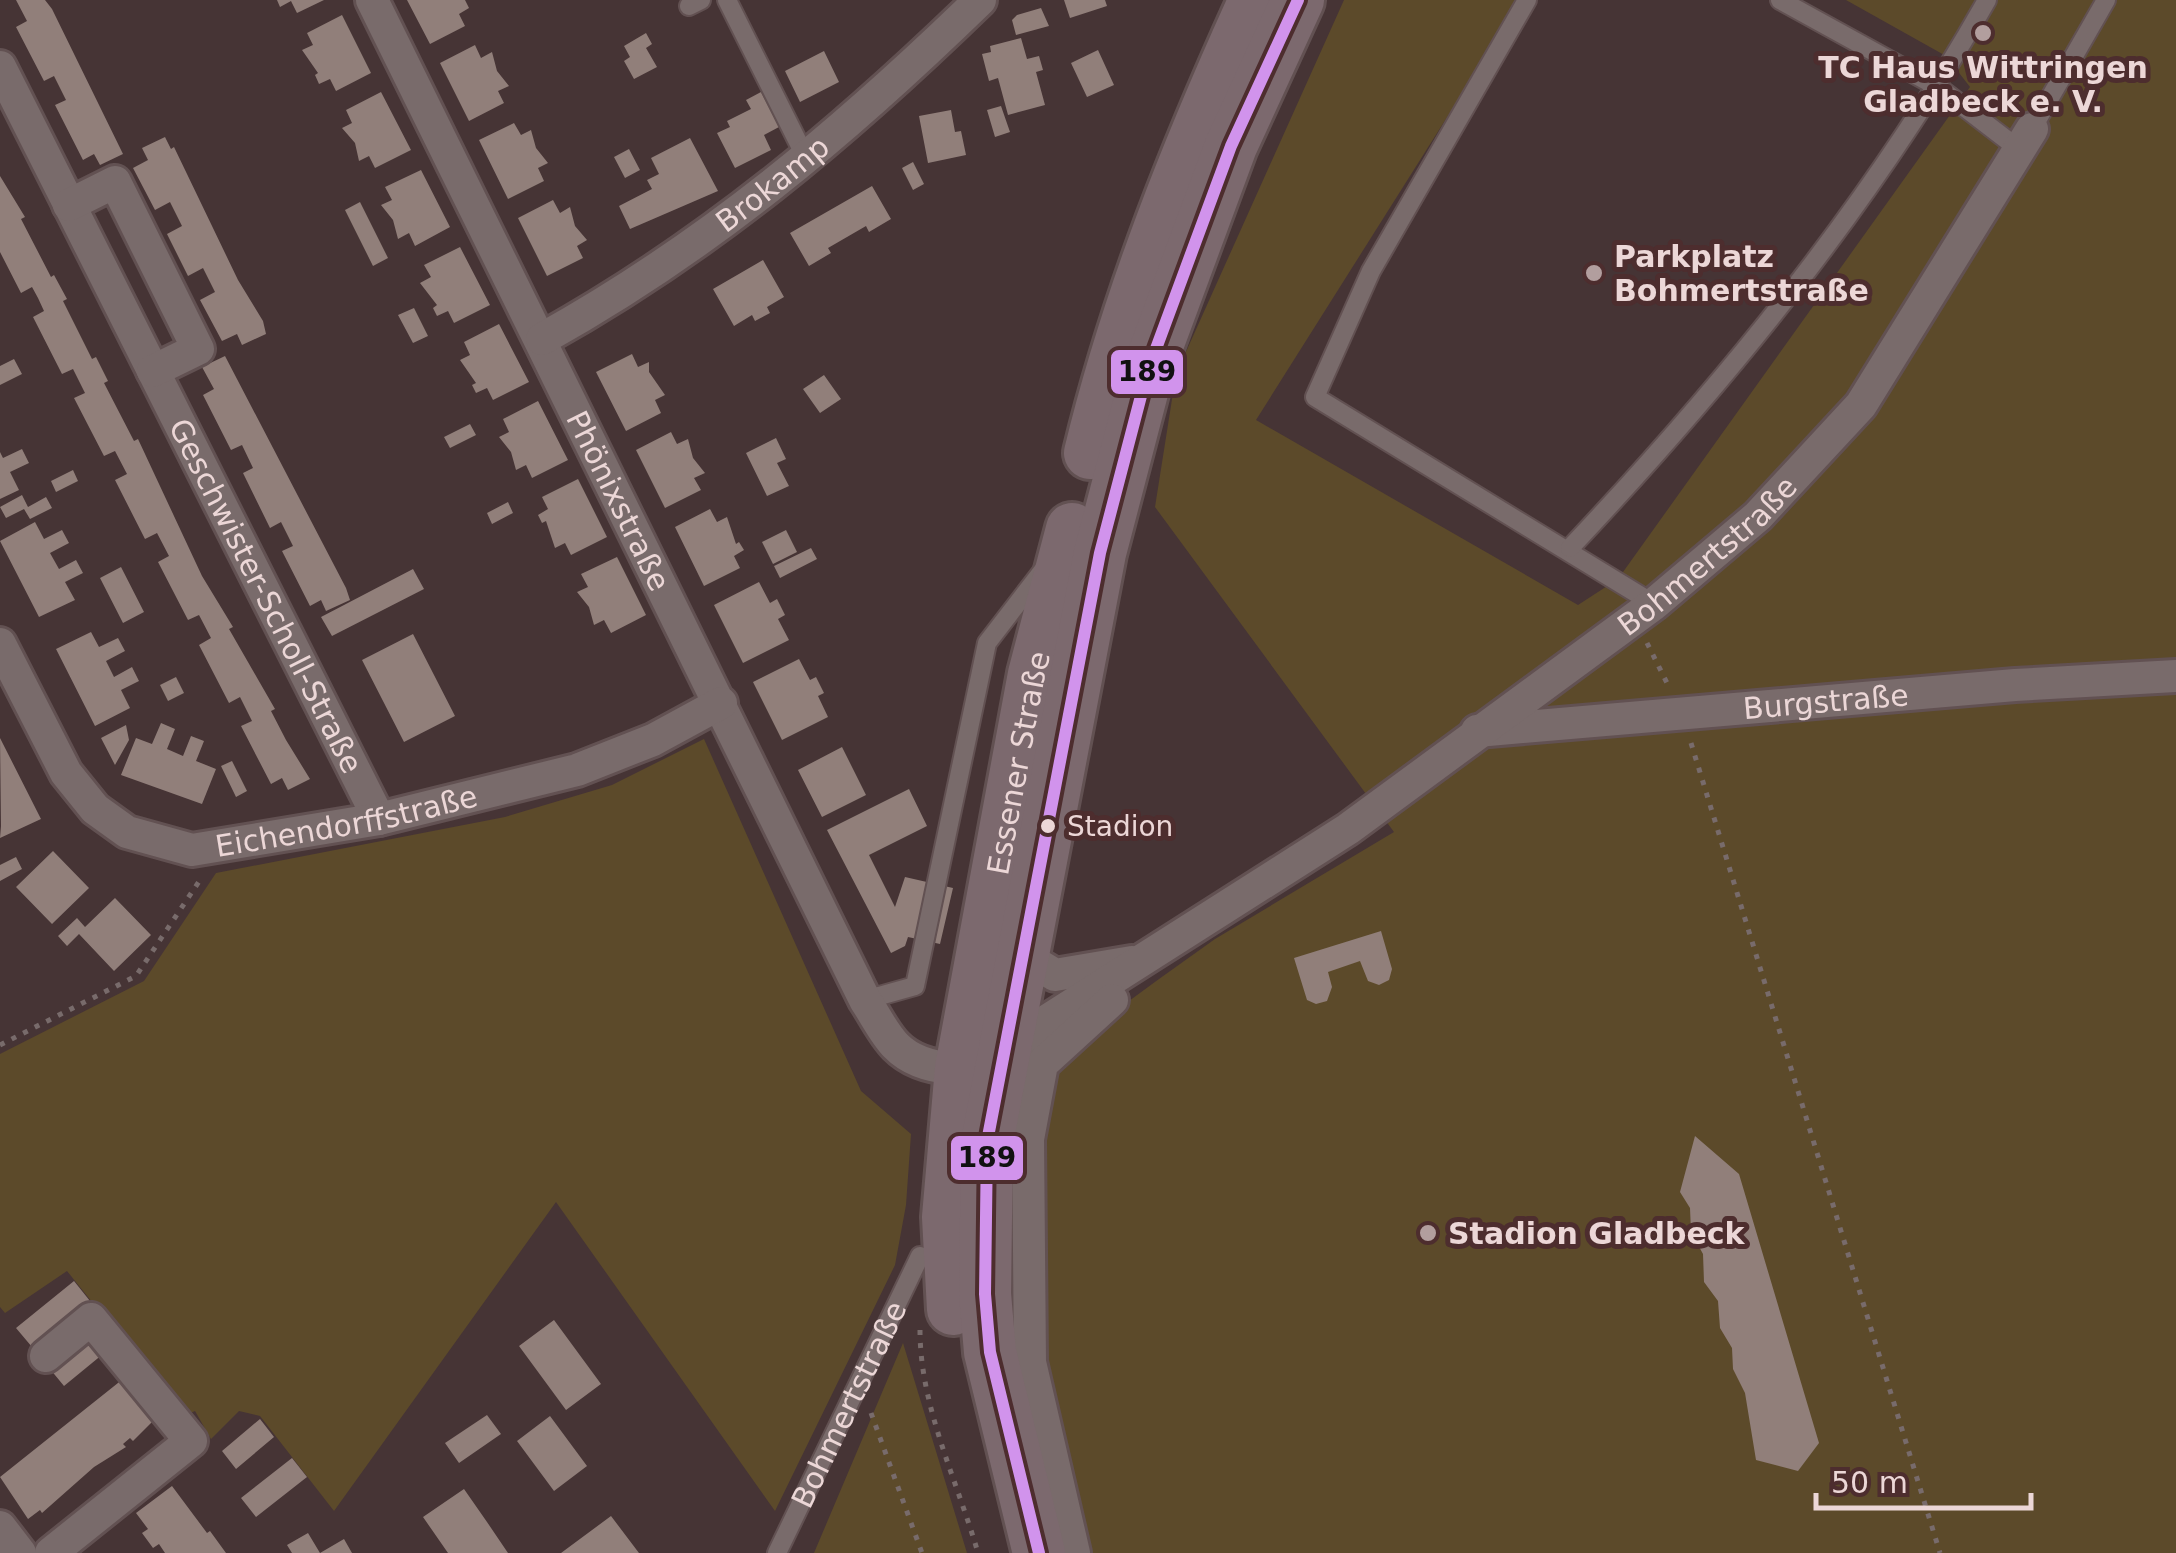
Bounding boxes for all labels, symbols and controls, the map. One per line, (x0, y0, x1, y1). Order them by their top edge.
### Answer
marker: TC Haus Wittringen Gladbeck e. V. (1972, 22, 1994, 44)
place label: TC Haus Wittringen Gladbeck e. V. (1818, 50, 2148, 119)
street label: Brokamp (709, 128, 836, 239)
place label: Parkplatz Bohmertstraße (1614, 239, 1869, 308)
marker: Parkplatz Bohmertstraße (1583, 262, 1605, 284)
line badge: 189 (1109, 348, 1185, 396)
text: 189 (1118, 355, 1176, 388)
street label: Phönixstraße (560, 405, 678, 596)
street label: Geschwister-Scholl-Straße (163, 413, 370, 779)
street label: Bohmertstraße (1611, 469, 1803, 642)
street label: Essener Straße (980, 647, 1057, 878)
street label: Burgstraße (1742, 677, 1910, 726)
street label: Eichendorffstraße (213, 778, 481, 863)
place label: Stadion (1067, 810, 1173, 843)
marker: Stadion (1038, 816, 1058, 836)
line badge: 189 (949, 1134, 1025, 1182)
text: 189 (958, 1141, 1016, 1174)
place label: Stadion Gladbeck (1448, 1216, 1746, 1251)
marker: Stadion Gladbeck (1417, 1222, 1439, 1244)
street label: Bohmertstraße (784, 1295, 913, 1513)
scale bar (1816, 1448, 2031, 1510)
text: 50 m (1831, 1465, 1908, 1500)

